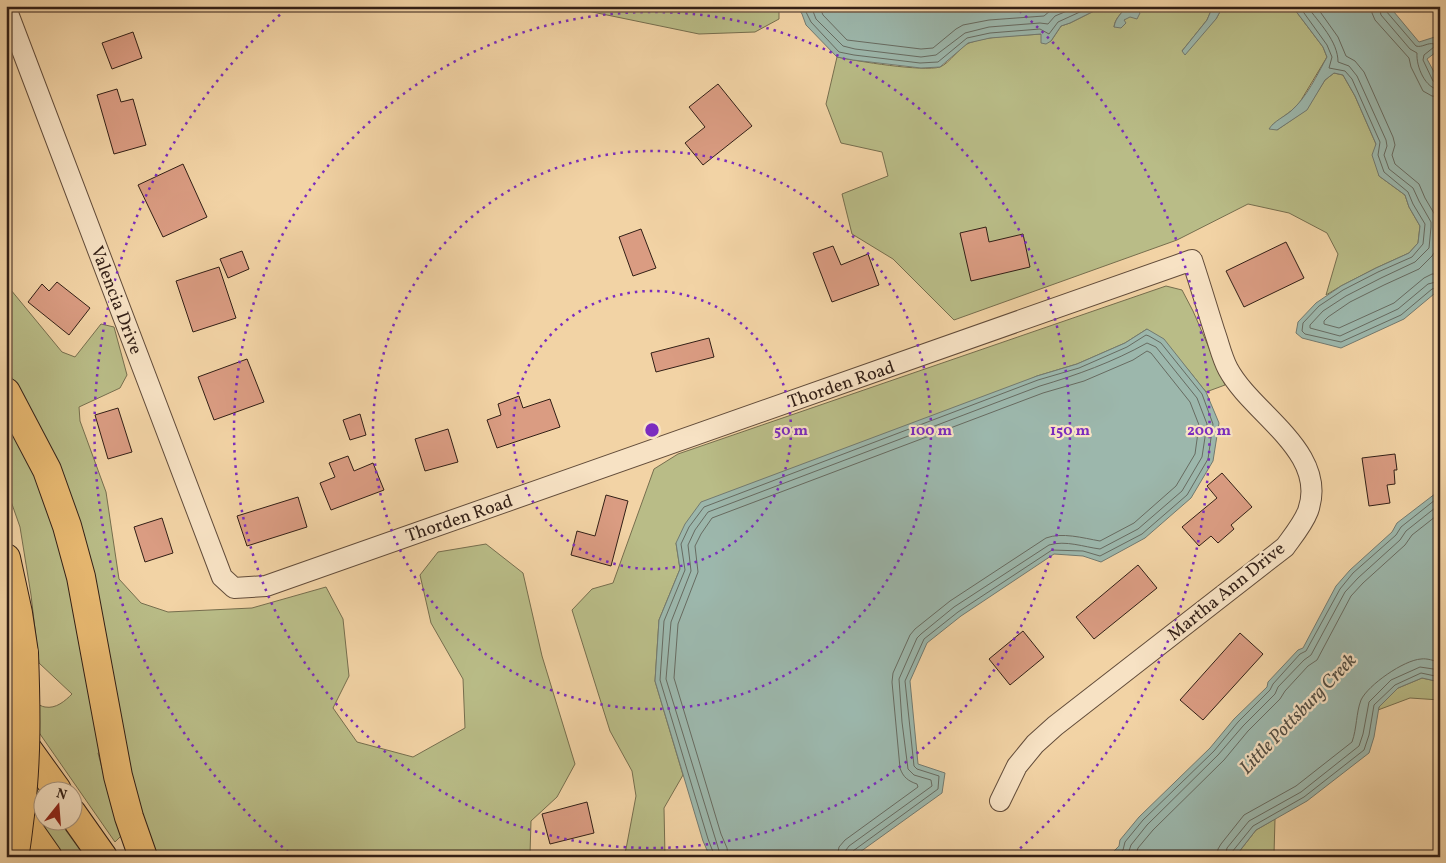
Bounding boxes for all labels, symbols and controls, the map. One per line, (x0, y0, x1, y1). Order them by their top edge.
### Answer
street label: Valencia Drive (83, 243, 148, 358)
street label: Thorden Road (785, 355, 898, 415)
centre of rings (643, 421, 661, 439)
text: 50 m (774, 421, 808, 442)
text: 100 m (910, 421, 953, 442)
text: 150 m (1050, 421, 1090, 442)
text: 200 m (1187, 421, 1231, 442)
street label: Thorden Road (403, 489, 516, 549)
street label: Martha Ann Drive (1163, 537, 1291, 647)
water label: Little Pottsburg Creek (1234, 648, 1363, 781)
north arrow (32, 780, 82, 830)
text: N (54, 784, 69, 806)

